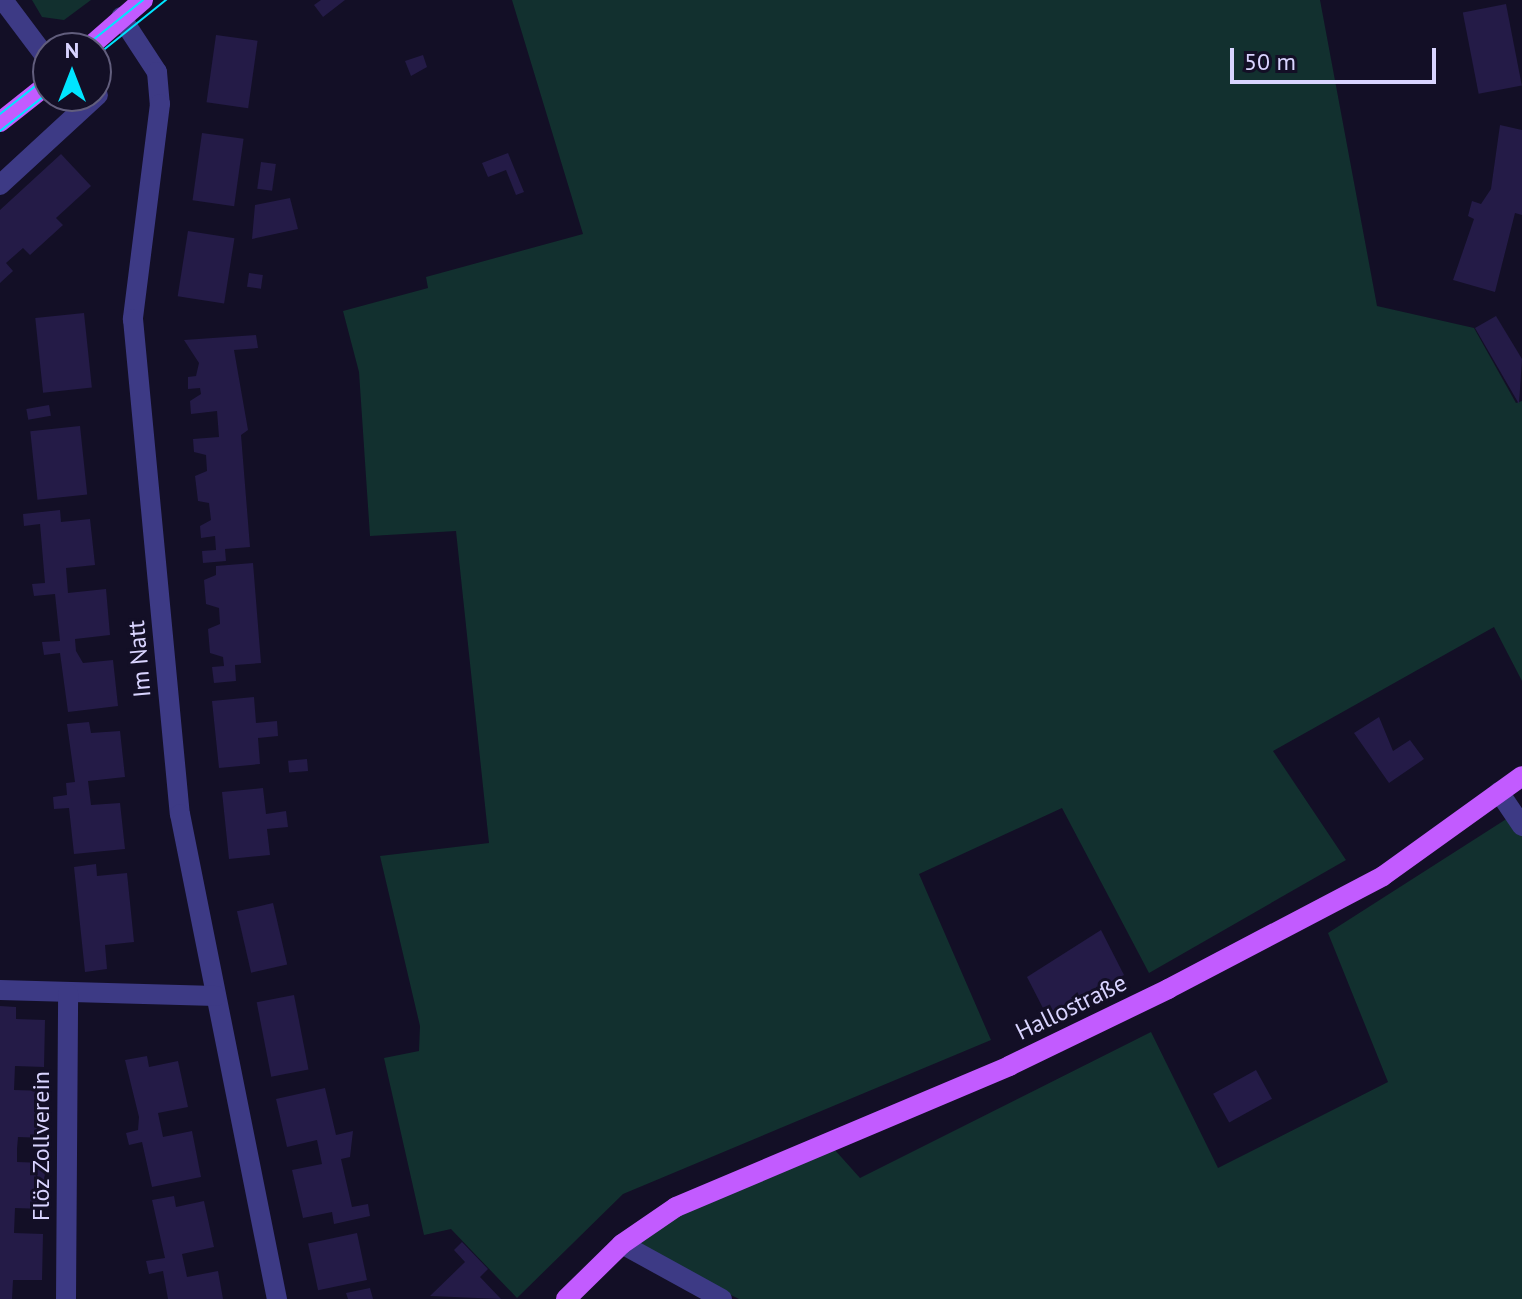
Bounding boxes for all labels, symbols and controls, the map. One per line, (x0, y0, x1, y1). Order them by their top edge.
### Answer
north arrow (32, 32, 112, 112)
scale bar (1234, 32, 1440, 82)
text: N (65, 36, 79, 64)
text: 50 m (1244, 46, 1296, 77)
street label: Im Natt (121, 619, 157, 699)
street label: Hallostraße (1011, 968, 1131, 1046)
street label: Flöz Zollverein (27, 1070, 55, 1222)

